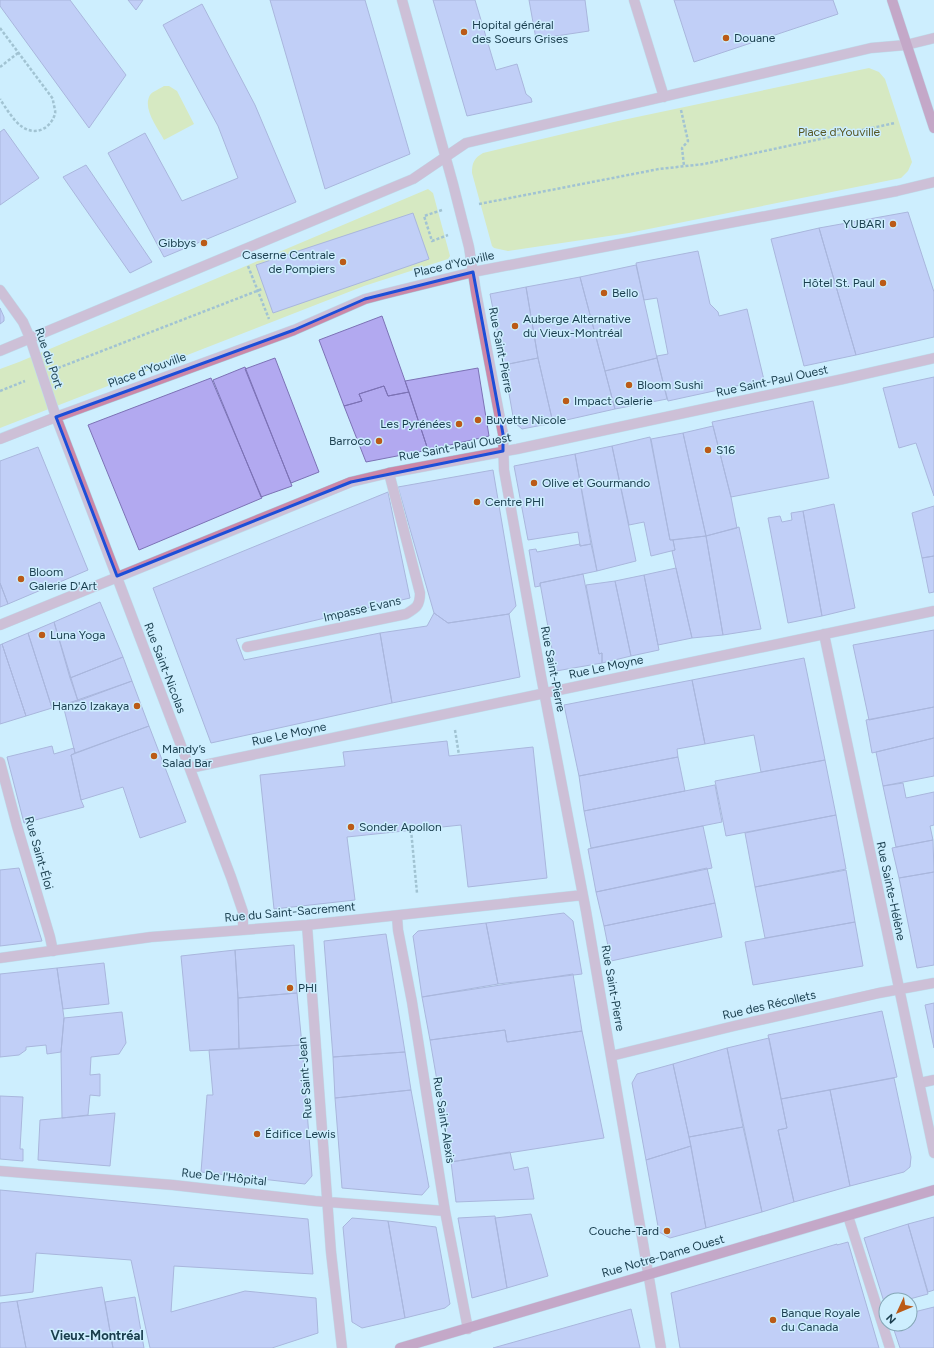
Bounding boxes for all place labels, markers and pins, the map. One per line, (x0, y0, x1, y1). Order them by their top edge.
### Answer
place label: Hopital général des Soeurs Grises (472, 18, 568, 46)
marker: Hopital général des Soeurs Grises (459, 27, 469, 37)
place label: Douane (734, 31, 776, 45)
marker: Douane (721, 33, 731, 43)
place label: YUBARI (843, 217, 885, 231)
marker: YUBARI (888, 219, 898, 229)
place label: Gibbys (158, 236, 196, 250)
marker: Gibbys (199, 238, 209, 248)
place label: Caserne Centrale de Pompiers (242, 248, 335, 276)
marker: Caserne Centrale de Pompiers (338, 257, 348, 267)
place label: Hôtel St. Paul (803, 276, 875, 290)
marker: Hôtel St. Paul (878, 278, 888, 288)
place label: Bello (612, 286, 638, 300)
marker: Bello (599, 288, 609, 298)
place label: Auberge Alternative du Vieux-Montréal (523, 312, 631, 340)
marker: Auberge Alternative du Vieux-Montréal (510, 321, 520, 331)
place label: Bloom Sushi (637, 378, 703, 392)
marker: Bloom Sushi (624, 380, 634, 390)
place label: Impact Galerie (574, 394, 653, 408)
marker: Impact Galerie (561, 396, 571, 406)
place label: Buvette Nicole (486, 413, 566, 427)
marker: Buvette Nicole (473, 415, 483, 425)
place label: Les Pyrénées (380, 417, 451, 431)
marker: Les Pyrénées (454, 419, 464, 429)
place label: Barroco (329, 434, 371, 448)
marker: Barroco (374, 436, 384, 446)
place label: S16 (716, 443, 735, 457)
marker: S16 (703, 445, 713, 455)
place label: Olive et Gourmando (542, 476, 650, 490)
marker: Olive et Gourmando (529, 478, 539, 488)
place label: Centre PHI (485, 495, 544, 509)
marker: Centre PHI (472, 497, 482, 507)
place label: Bloom Galerie D'Art (29, 565, 98, 593)
marker: Bloom Galerie D'Art (16, 574, 26, 584)
place label: Luna Yoga (50, 628, 105, 642)
marker: Luna Yoga (37, 630, 47, 640)
place label: Hanzō Izakaya (52, 699, 129, 713)
marker: Hanzō Izakaya (132, 701, 142, 711)
place label: Mandy’s Salad Bar (162, 742, 212, 770)
marker: Mandy’s Salad Bar (149, 751, 159, 761)
place label: Sonder Apollon (359, 820, 442, 834)
marker: Sonder Apollon (346, 822, 356, 832)
place label: PHI (298, 981, 317, 995)
marker: PHI (285, 983, 295, 993)
place label: Édifice Lewis (265, 1127, 336, 1141)
marker: Édifice Lewis (252, 1129, 262, 1139)
place label: Couche-Tard (589, 1224, 659, 1238)
marker: Couche-Tard (662, 1226, 672, 1236)
place label: Banque Royale du Canada (781, 1306, 861, 1334)
marker: Banque Royale du Canada (768, 1315, 778, 1325)

